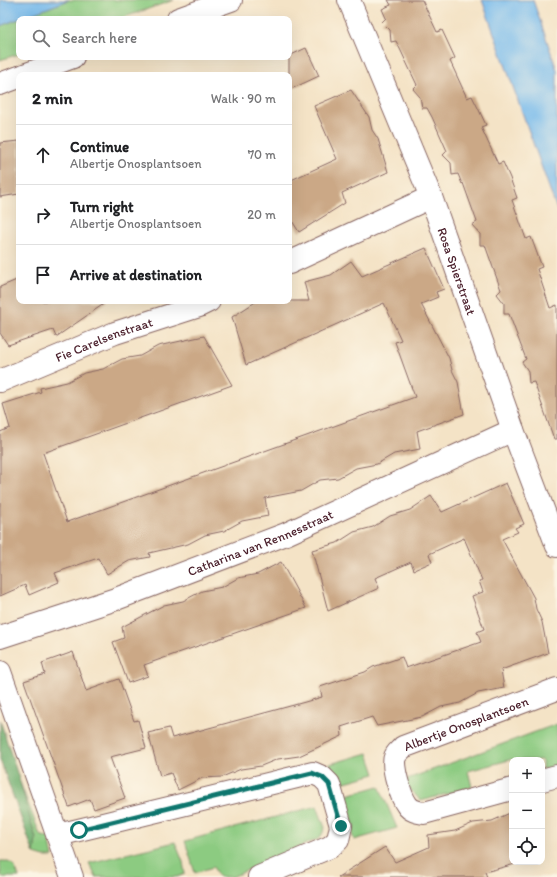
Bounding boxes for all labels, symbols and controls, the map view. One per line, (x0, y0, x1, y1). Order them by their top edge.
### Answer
search box (16, 16, 292, 60)
icon: search (30, 27, 52, 49)
text: Search here (62, 29, 137, 47)
text: 2 min (32, 88, 72, 108)
text: Walk · 90 m (211, 91, 276, 106)
text: Continue (70, 138, 129, 156)
icon: ahead (32, 144, 54, 166)
text: 70 m (248, 147, 276, 162)
text: Albertje Onosplantsoen (70, 156, 202, 171)
text: Turn right (70, 198, 134, 216)
icon: right (32, 204, 54, 226)
text: 20 m (247, 207, 276, 222)
text: Albertje Onosplantsoen (70, 216, 202, 231)
street label: Rosa Spierstraat (435, 225, 479, 317)
icon: arrive (32, 264, 54, 286)
text: Arrive at destination (70, 266, 202, 284)
street label: Fie Carelsenstraat (53, 314, 154, 365)
street label: Catharina van Rennesstraat (185, 506, 335, 578)
street label: Albertje Onosplantsoen (401, 693, 531, 754)
map controls (509, 757, 545, 865)
button: + (509, 757, 545, 793)
button: − (509, 793, 545, 829)
route end (332, 817, 350, 835)
route start (70, 821, 88, 839)
button: locate (509, 829, 545, 865)

